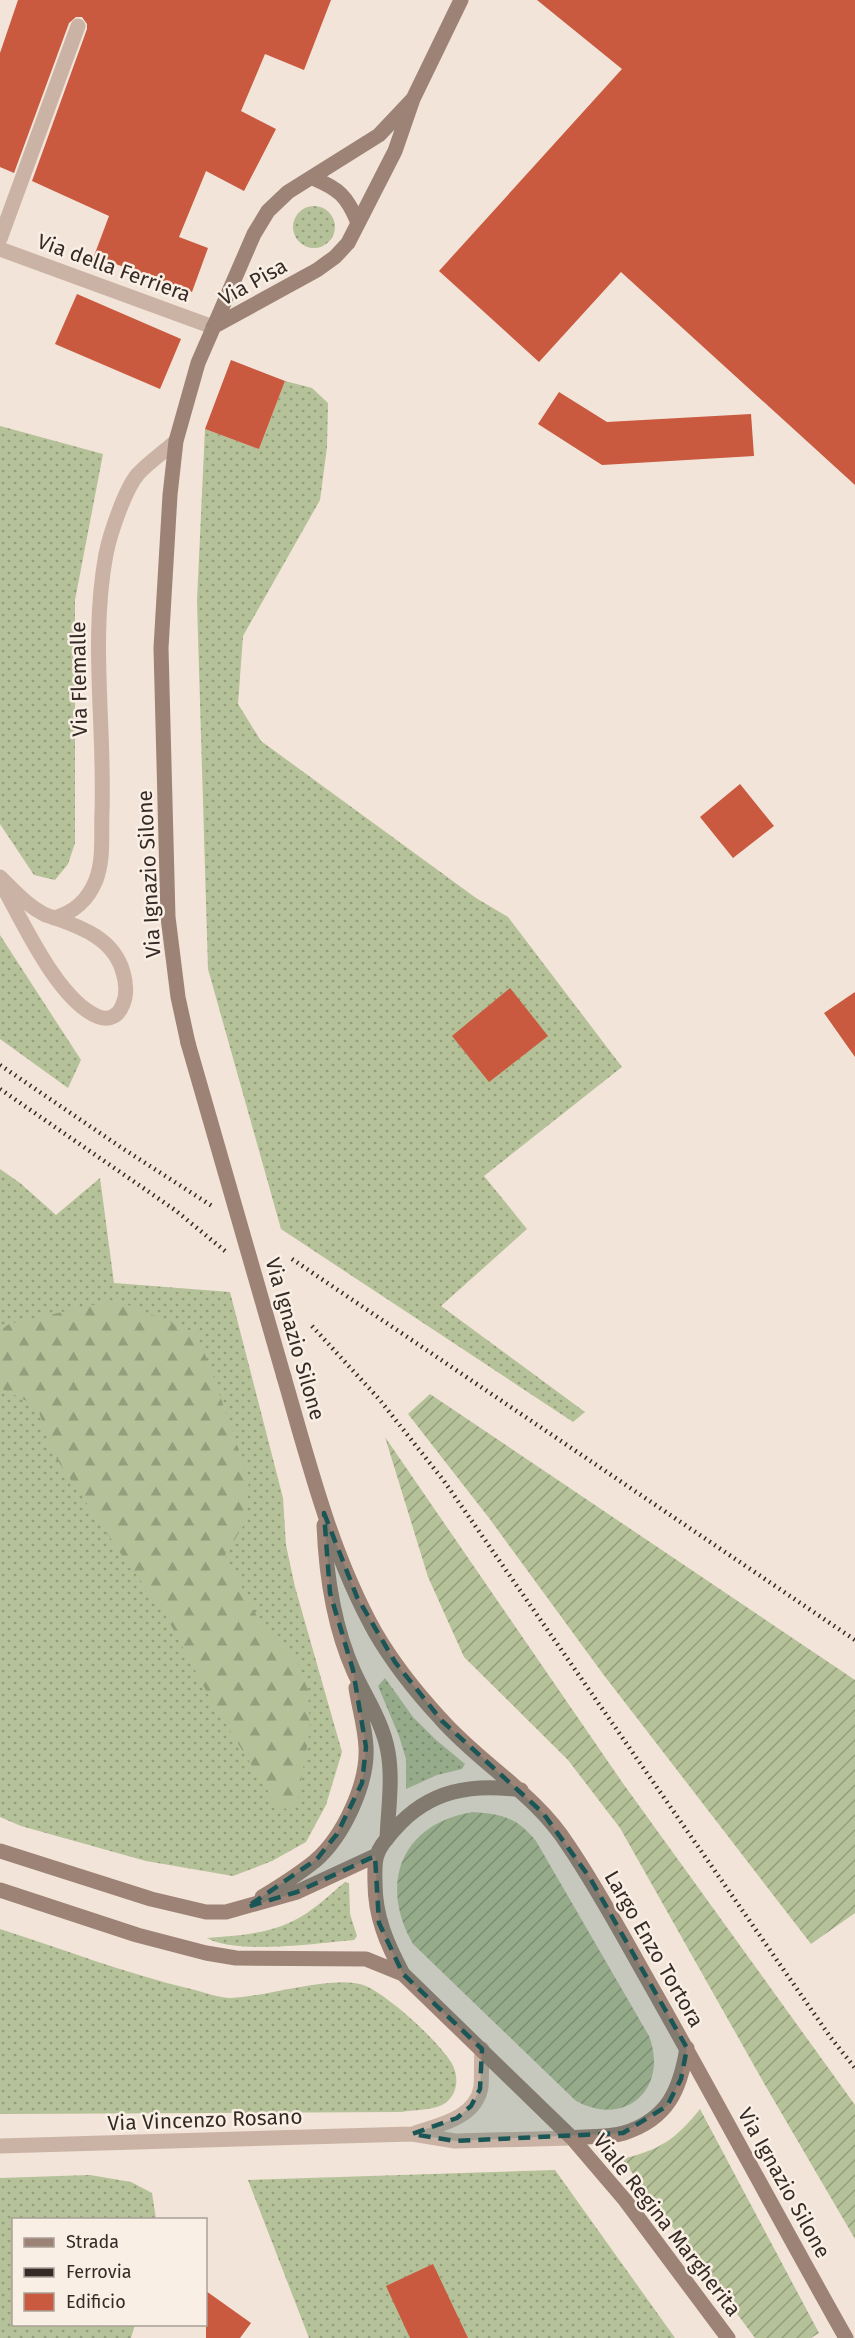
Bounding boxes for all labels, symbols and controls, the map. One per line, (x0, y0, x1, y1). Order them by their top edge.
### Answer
street label: Via della Ferriera (34, 228, 194, 308)
street label: Via Pisa (214, 253, 292, 311)
street label: Via Flemalle (65, 621, 93, 737)
street label: Via Ignazio Silone (132, 790, 166, 958)
street label: Via Ignazio Silone (259, 1255, 331, 1423)
street label: Largo Enzo Tortora (599, 1866, 709, 2032)
street label: Via Ignazio Silone (732, 2103, 836, 2263)
street label: Via Vincenzo Rosano (107, 2104, 303, 2136)
street label: Viale Regina Margherita (588, 2128, 746, 2322)
legend (12, 2218, 207, 2326)
text: Strada (66, 2231, 119, 2253)
text: Ferrovia (66, 2261, 132, 2283)
text: Edificio (66, 2291, 126, 2313)

